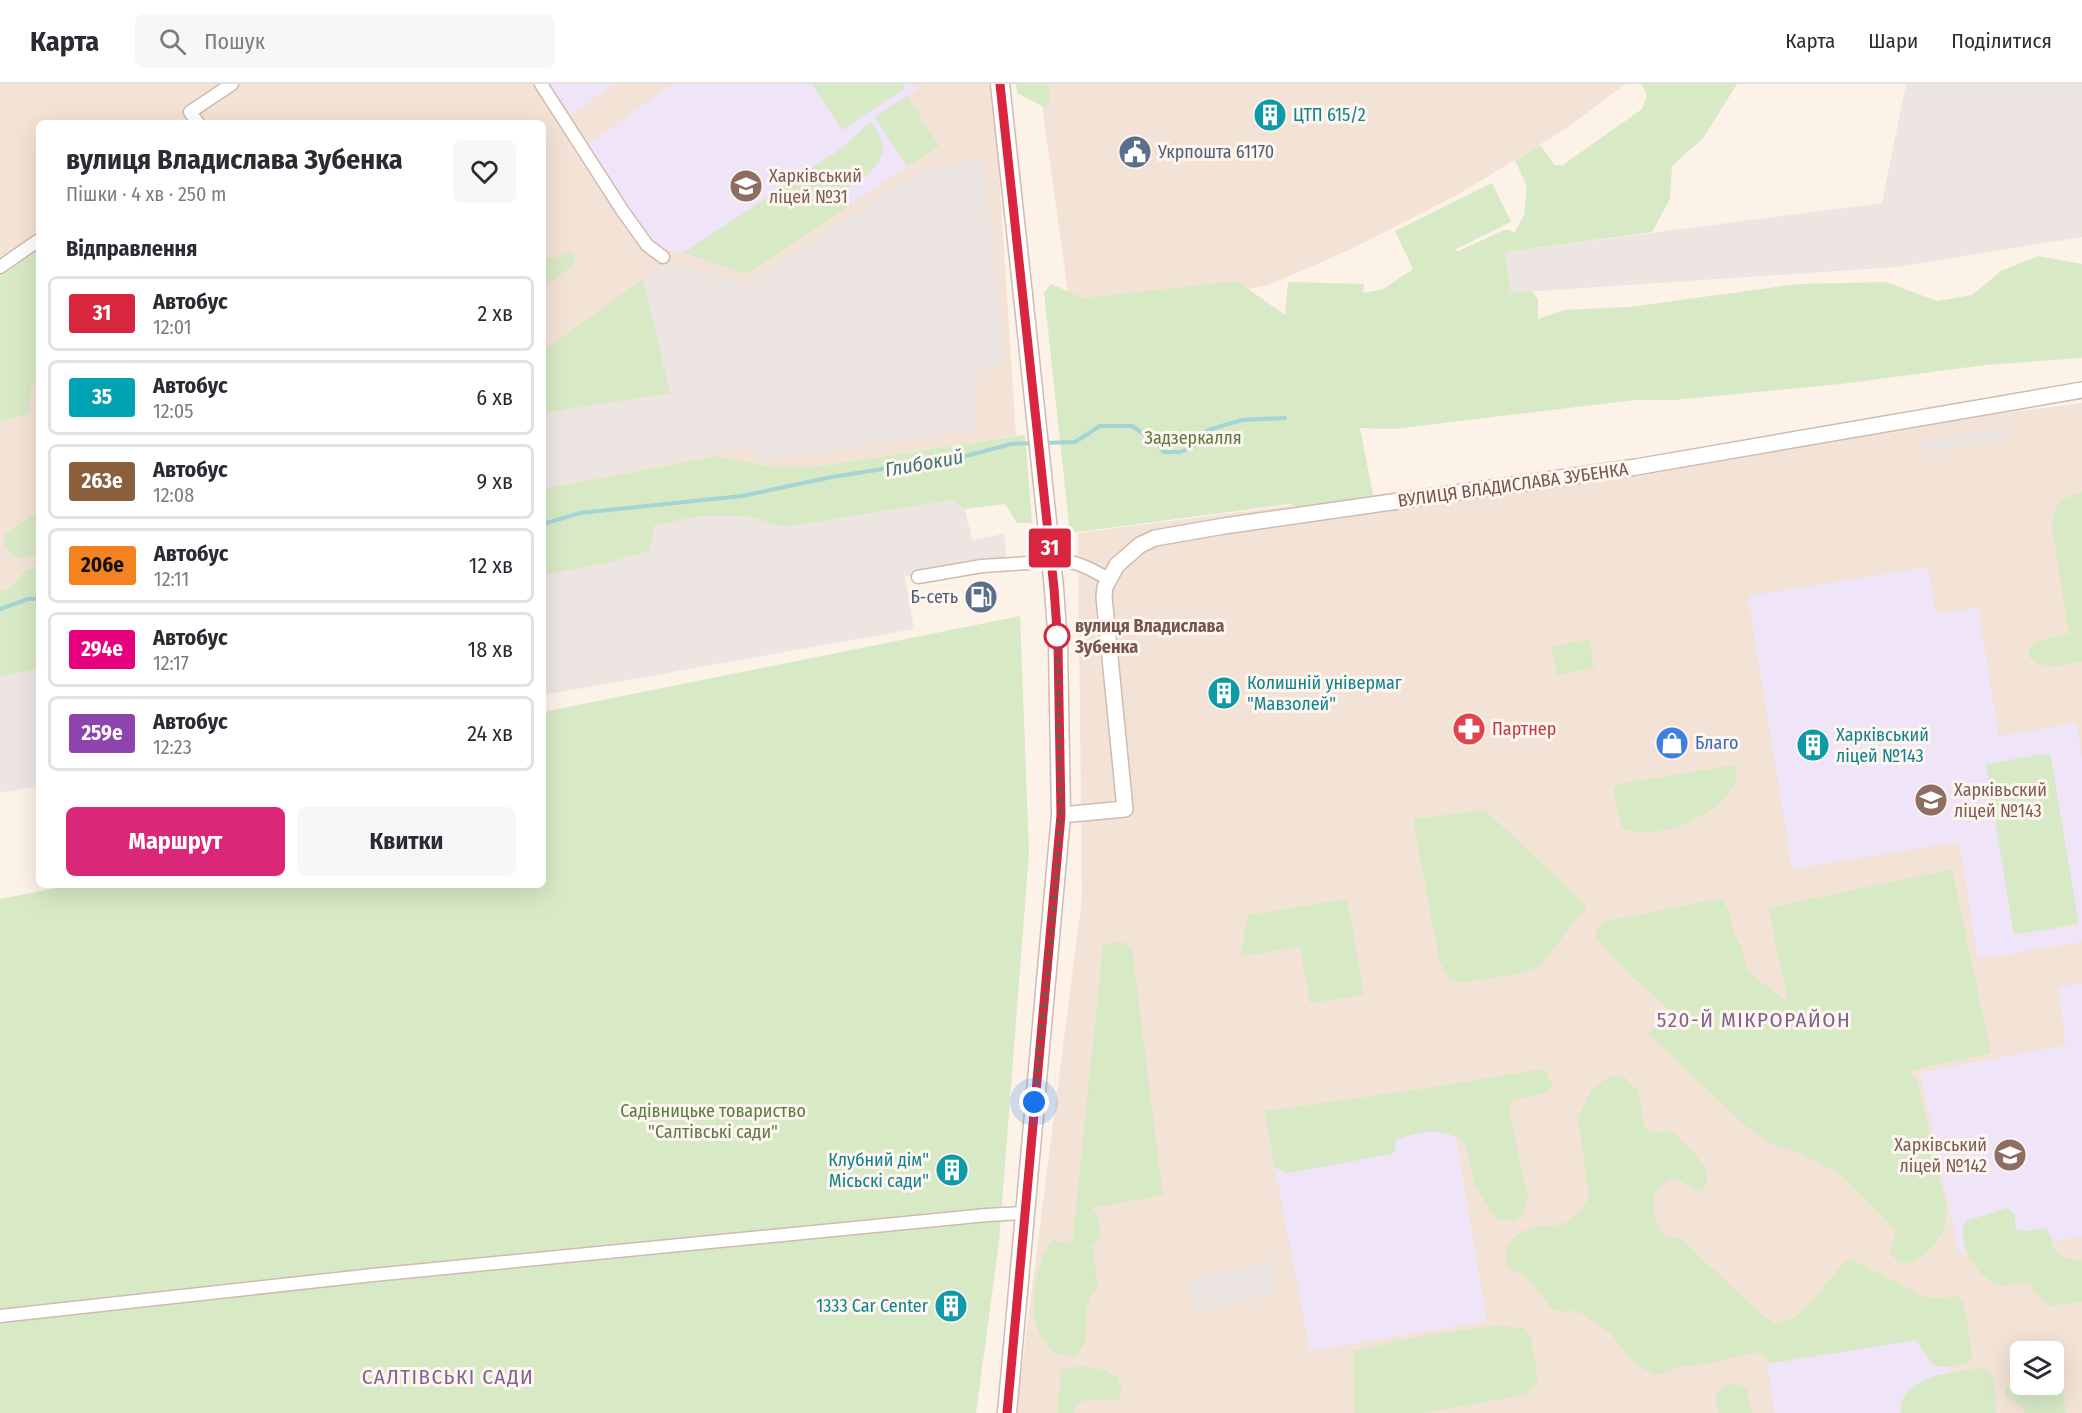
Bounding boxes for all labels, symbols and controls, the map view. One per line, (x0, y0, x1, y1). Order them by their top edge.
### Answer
search box (135, 14, 555, 68)
text: Карта (30, 25, 99, 58)
icon: search (156, 25, 189, 58)
text: Пошук (204, 28, 265, 55)
text: Карта (1785, 28, 1835, 54)
text: Шари (1868, 28, 1918, 54)
text: Поділитися (1951, 28, 2052, 54)
building icon: ЦТП 615/2 (1252, 97, 1288, 133)
place label: ЦТП 615/2 (1293, 104, 1366, 126)
public building icon: Укрпошта 61170 (1117, 134, 1153, 170)
button: heart (453, 140, 516, 203)
place label: Укрпошта 61170 (1157, 141, 1274, 163)
text: вулиця Владислава Зубенка (66, 143, 403, 176)
place label: Харківський ліцей №31 (769, 165, 862, 208)
school or university icon: Харківський ліцей №31 (728, 168, 764, 204)
text: Пішки · 4 хв · 250 m (66, 182, 227, 206)
text: Відправлення (66, 235, 197, 262)
text: Автобус (153, 288, 228, 315)
text: 31 (93, 300, 111, 326)
text: 2 хв (477, 300, 513, 327)
text: 12:01 (153, 315, 192, 339)
text: Автобус (153, 372, 228, 399)
text: 35 (92, 384, 112, 410)
text: 6 хв (476, 384, 513, 411)
text: 12:05 (153, 399, 193, 423)
park label: Задзеркалля (1144, 427, 1242, 449)
water label: Глибокий (883, 444, 965, 482)
text: Автобус (153, 456, 228, 483)
street label: ВУЛИЦЯ ВЛАДИСЛАВА ЗУБЕНКА (1396, 458, 1630, 512)
text: 263е (81, 468, 123, 494)
text: 9 хв (476, 468, 513, 495)
text: 12:08 (153, 483, 194, 507)
line badge: 31 (1023, 528, 1077, 568)
text: 31 (1041, 535, 1059, 561)
text: Автобус (154, 540, 228, 567)
text: 206е (81, 552, 124, 578)
text: 12 хв (469, 552, 513, 579)
text: 12:11 (154, 567, 189, 591)
fuel station icon: Б-сеть (963, 579, 999, 615)
place label: Б-сеть (910, 586, 958, 608)
place label: вулиця Владислава Зубенка (1074, 615, 1225, 658)
marker: вулиця Владислава Зубенка (1044, 623, 1070, 649)
text: Автобус (153, 624, 228, 651)
text: 294е (81, 636, 123, 662)
text: 18 хв (468, 636, 513, 663)
text: 12:17 (153, 651, 189, 675)
place label: Колишній універмаг "Мавзолей" (1247, 672, 1402, 715)
building icon: Колишній універмаг "Мавзолей" (1206, 675, 1242, 711)
text: Автобус (153, 708, 228, 735)
pharmacy icon: Партнер (1451, 711, 1487, 747)
place label: Партнер (1492, 718, 1556, 740)
text: 259е (81, 720, 123, 746)
text: 24 хв (467, 720, 513, 747)
place label: Харківський ліцей №143 (1836, 724, 1929, 767)
shop icon: Благо (1654, 725, 1690, 761)
building icon: Харківський ліцей №143 (1795, 727, 1831, 763)
place label: Благо (1695, 732, 1738, 754)
text: 12:23 (153, 735, 192, 759)
place label: Харківьский ліцей №143 (1954, 779, 2047, 822)
school or university icon: Харківьский ліцей №143 (1913, 782, 1949, 818)
button: Маршрут (66, 807, 285, 876)
button: Квитки (297, 807, 516, 876)
district label: 520-Й МІКРОРАЙОН (1657, 1007, 1851, 1033)
your location (1019, 1087, 1049, 1117)
park label: Садівницьке товариство "Салтівські сади" (620, 1100, 806, 1143)
place label: Харківський ліцей №142 (1894, 1134, 1987, 1177)
school or university icon: Харківський ліцей №142 (1992, 1137, 2028, 1173)
place label: Клубний дім" Місьскі сади" (828, 1149, 929, 1192)
building icon: Клубний дім" Місьскі сади" (934, 1152, 970, 1188)
building icon: 1333 Car Center (933, 1288, 969, 1324)
place label: 1333 Car Center (816, 1295, 929, 1317)
map controls (2010, 1341, 2064, 1395)
button: layers (2010, 1341, 2064, 1395)
district label: САЛТІВСЬКІ САДИ (362, 1364, 534, 1390)

